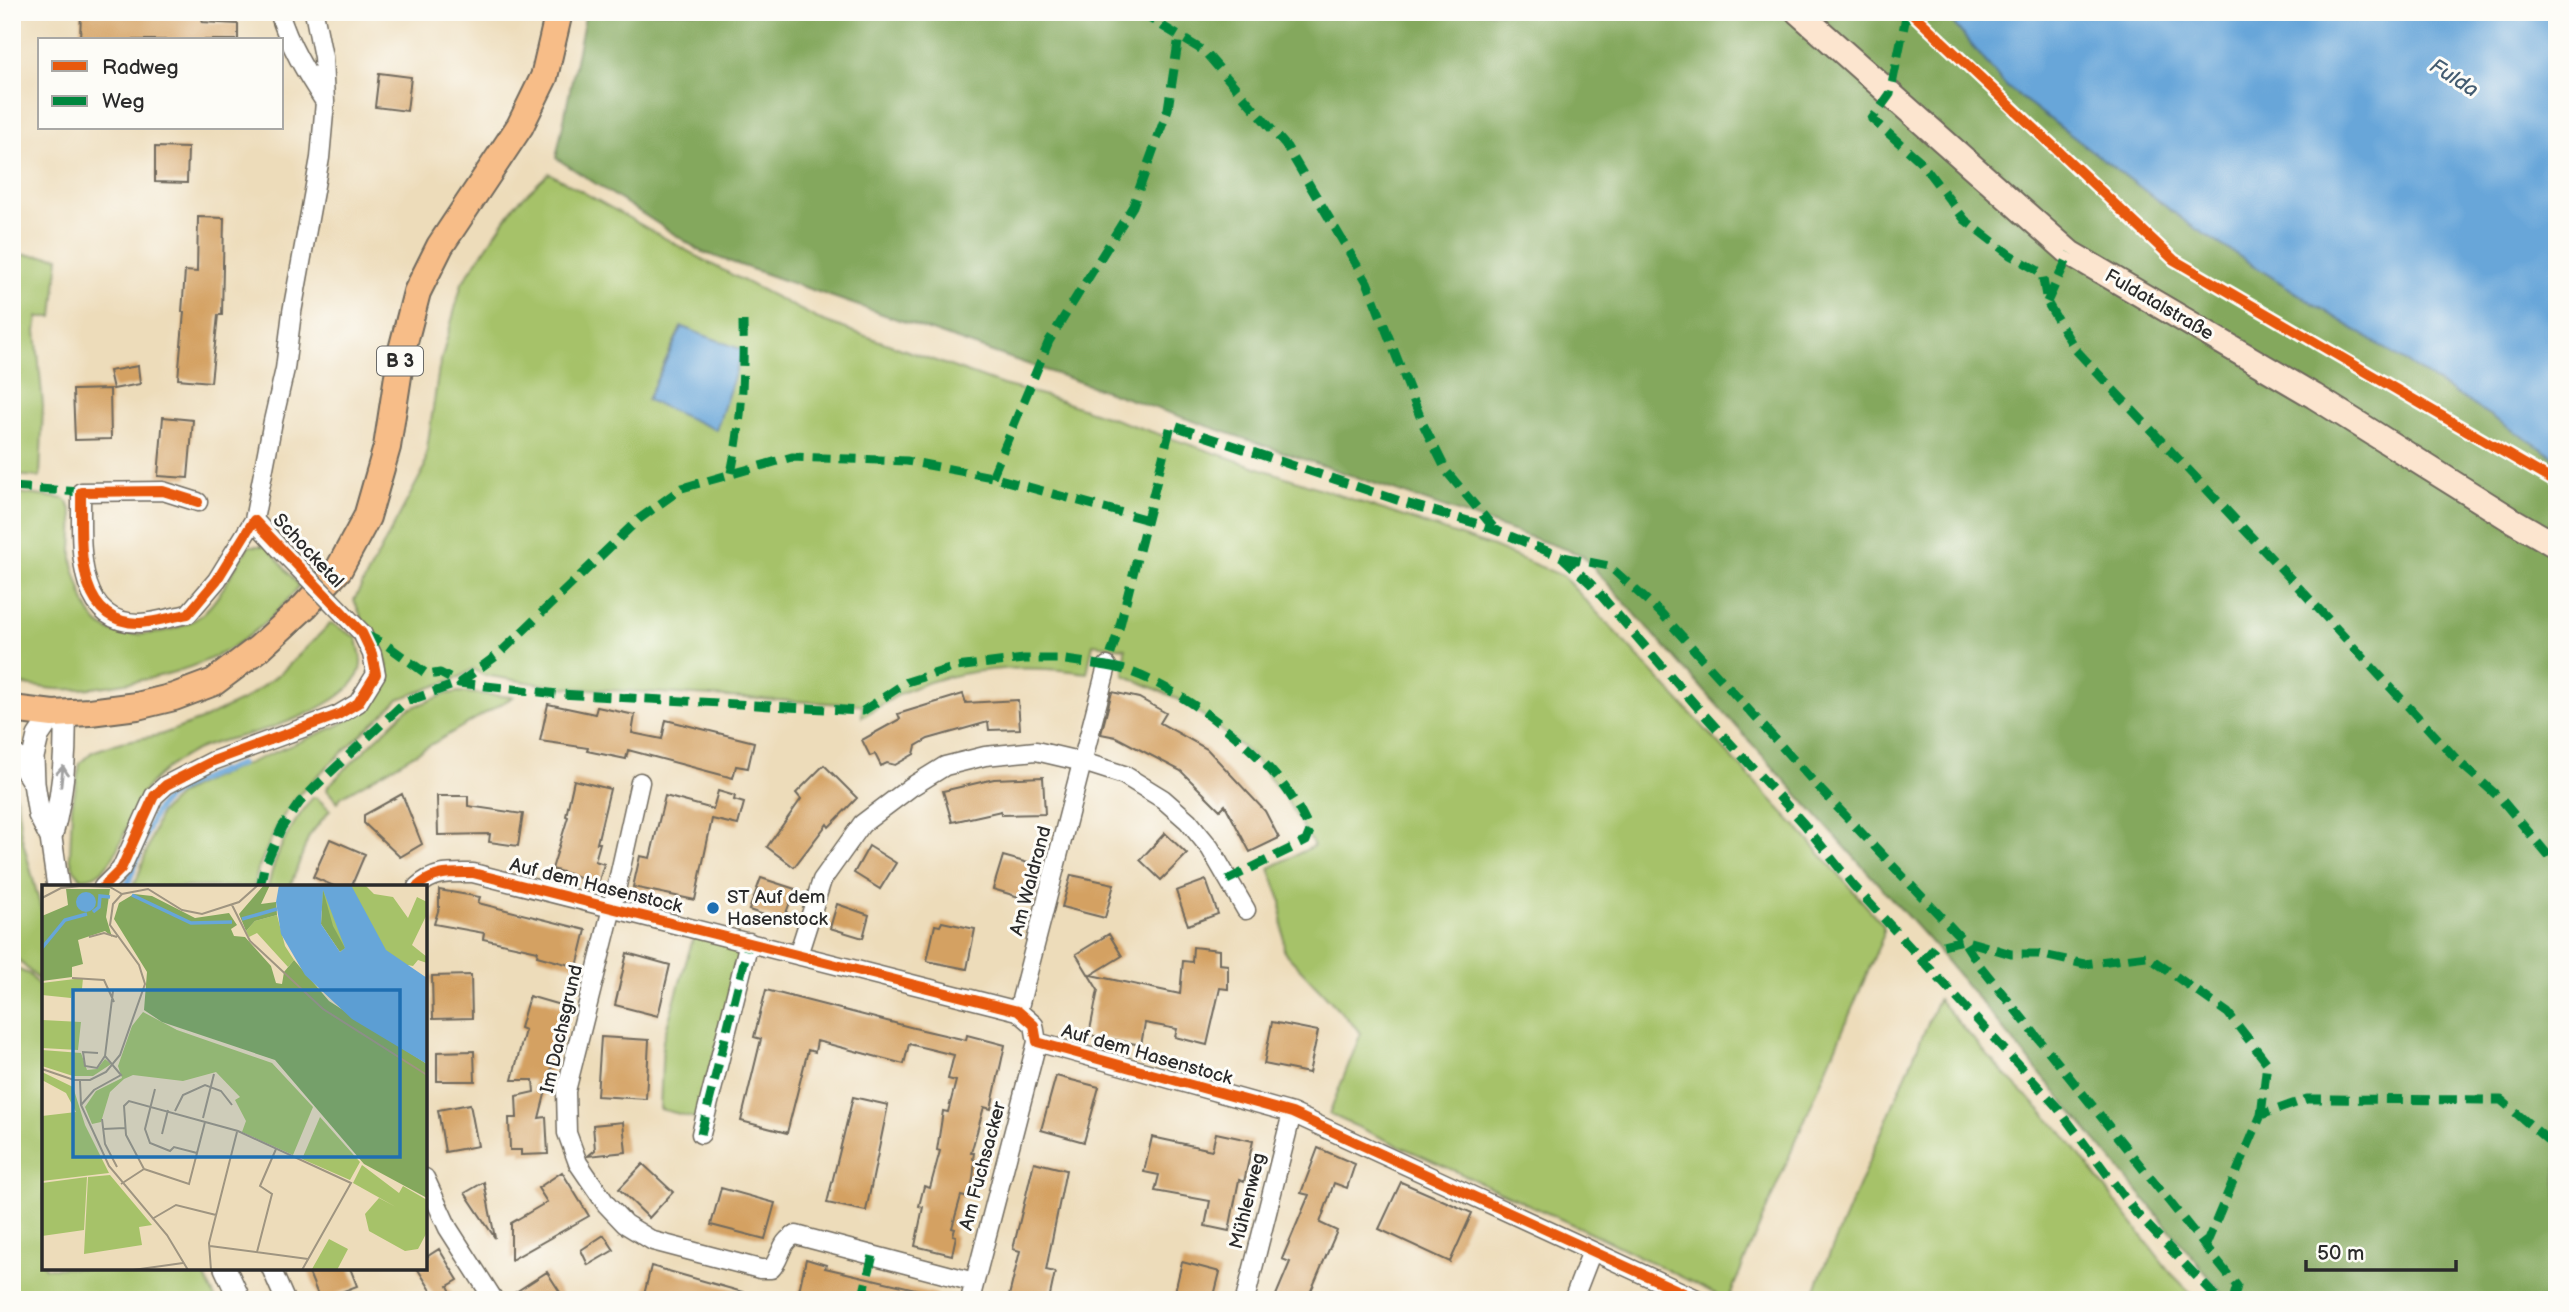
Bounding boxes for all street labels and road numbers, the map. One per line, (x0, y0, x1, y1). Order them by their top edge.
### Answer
street label: Fuldatalstraße (2100, 265, 2218, 345)
road number: B 3 (377, 346, 423, 376)
street label: Schocketal (268, 509, 348, 593)
street label: Am Waldrand (1005, 824, 1057, 938)
street label: Auf dem Hasenstock (507, 853, 685, 919)
street label: Im Dachsgrund (536, 963, 588, 1095)
street label: Auf dem Hasenstock (1059, 1020, 1236, 1091)
street label: Am Fuchsacker (955, 1098, 1012, 1233)
street label: Mühlenweg (1225, 1150, 1271, 1252)

